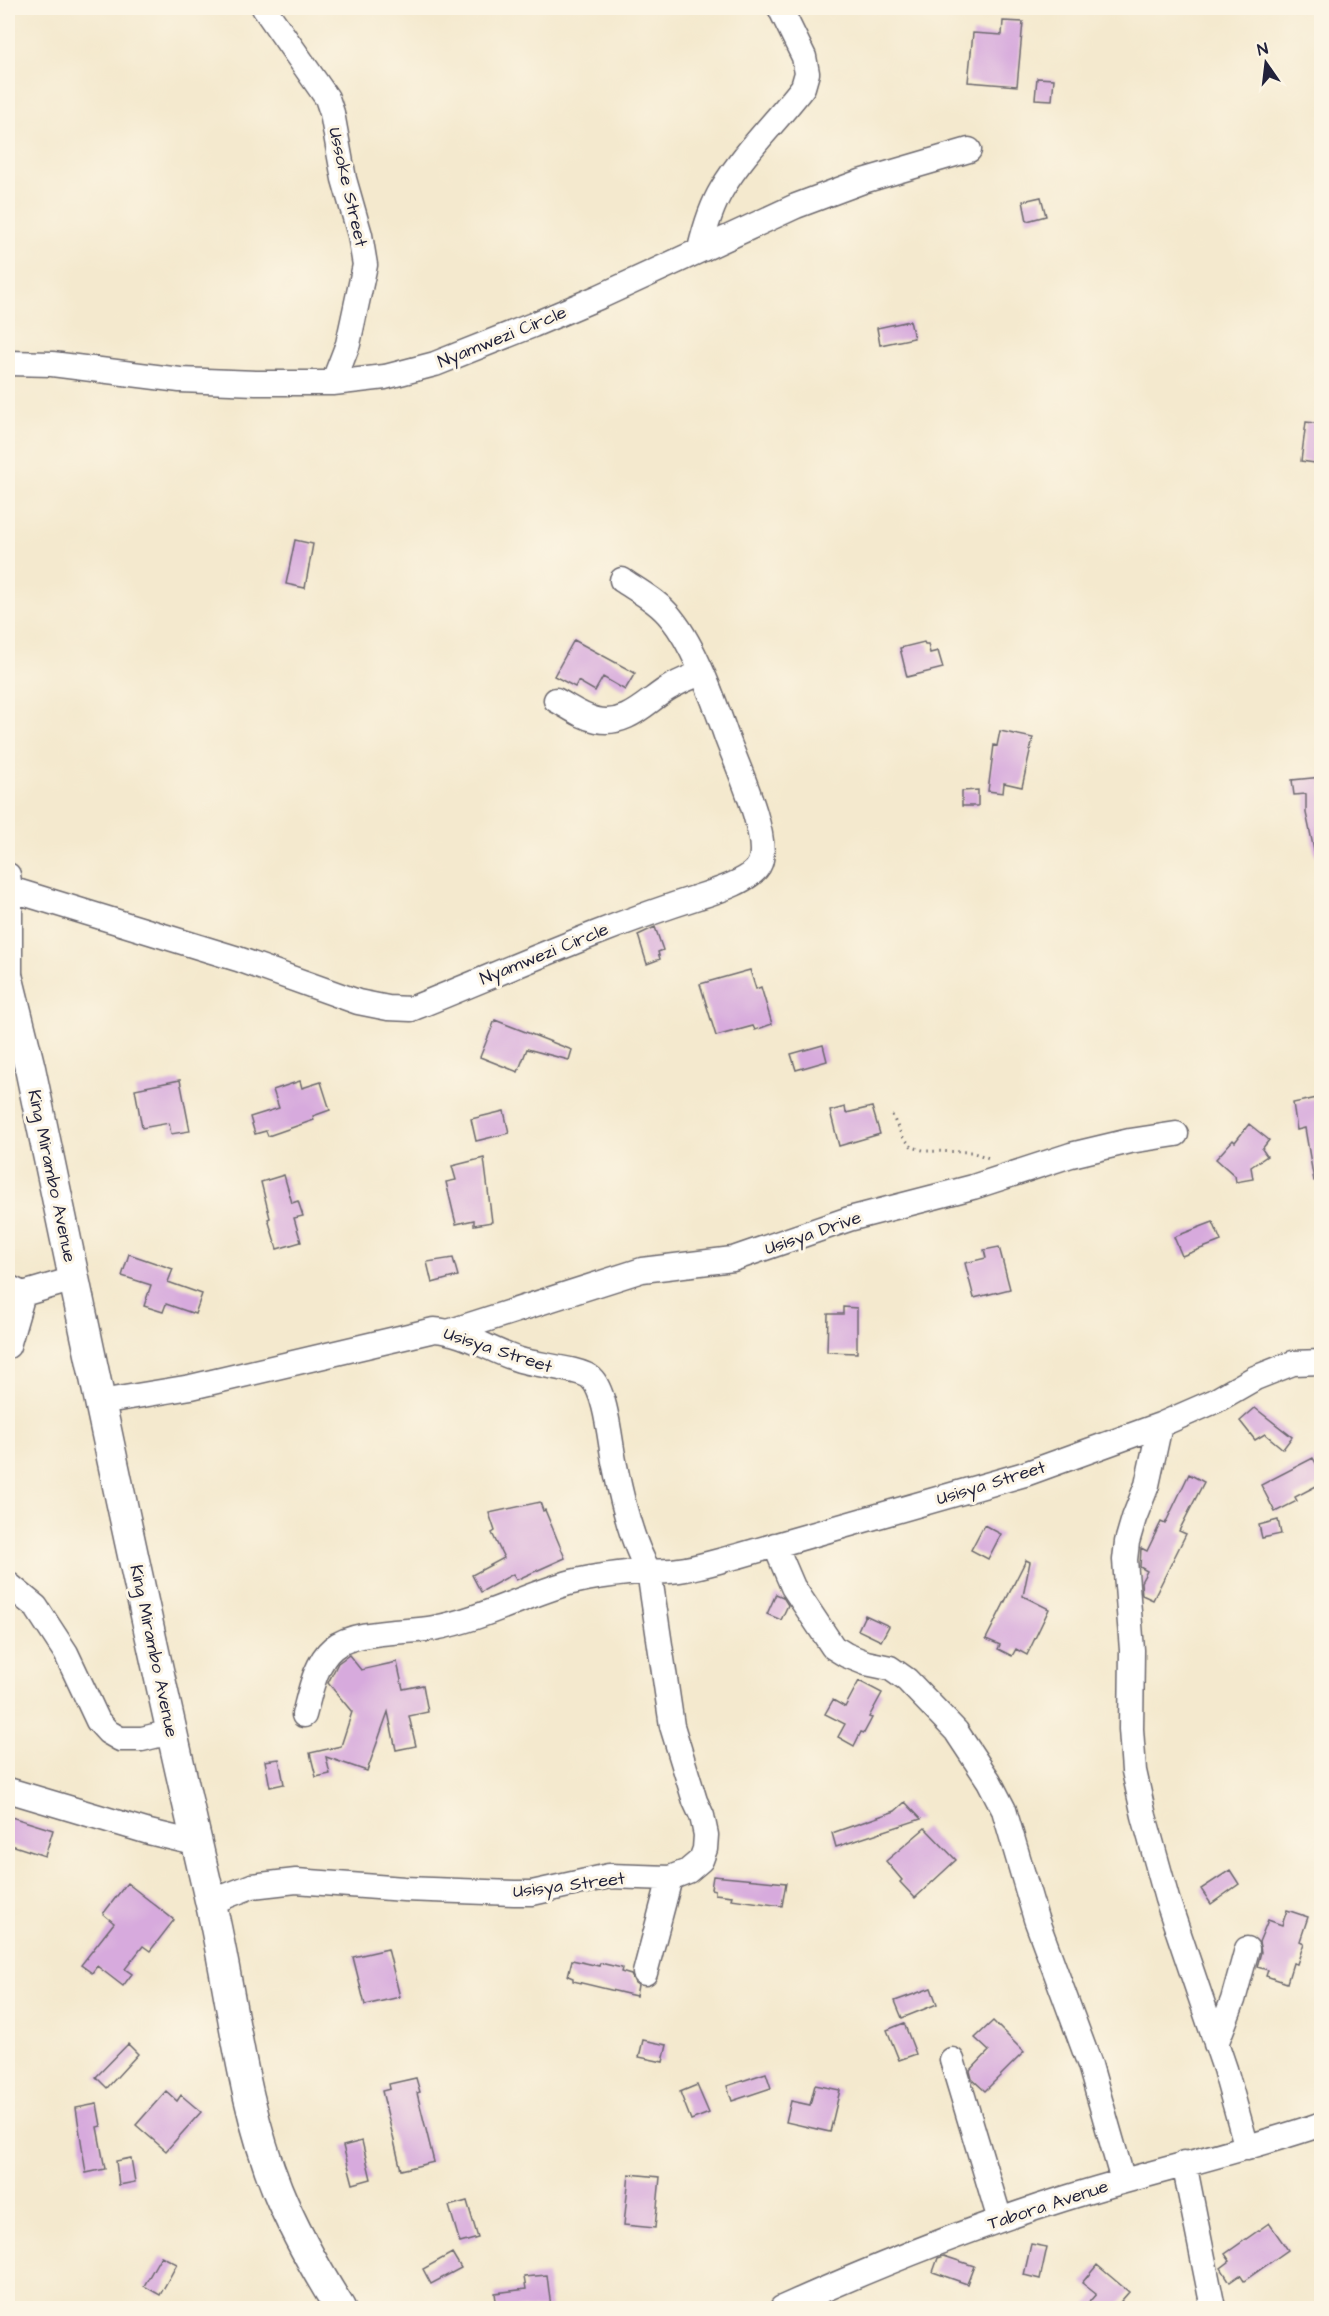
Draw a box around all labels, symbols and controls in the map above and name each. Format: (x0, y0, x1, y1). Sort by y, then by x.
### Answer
north arrow (1236, 33, 1296, 93)
text: N (1255, 38, 1270, 61)
street label: Ussoke Street (322, 125, 374, 250)
street label: Nyamwezi Circle (434, 300, 571, 375)
street label: Nyamwezi Circle (476, 917, 613, 992)
street label: King Mirambo Avenue (21, 1087, 83, 1265)
street label: Usisya Drive (761, 1205, 865, 1262)
street label: Usisya Street (440, 1321, 556, 1380)
street label: Usisya Street (933, 1454, 1050, 1512)
street label: King Mirambo Avenue (123, 1562, 185, 1740)
street label: Usisya Street (512, 1866, 627, 1905)
street label: Tabora Avenue (985, 2174, 1112, 2236)

